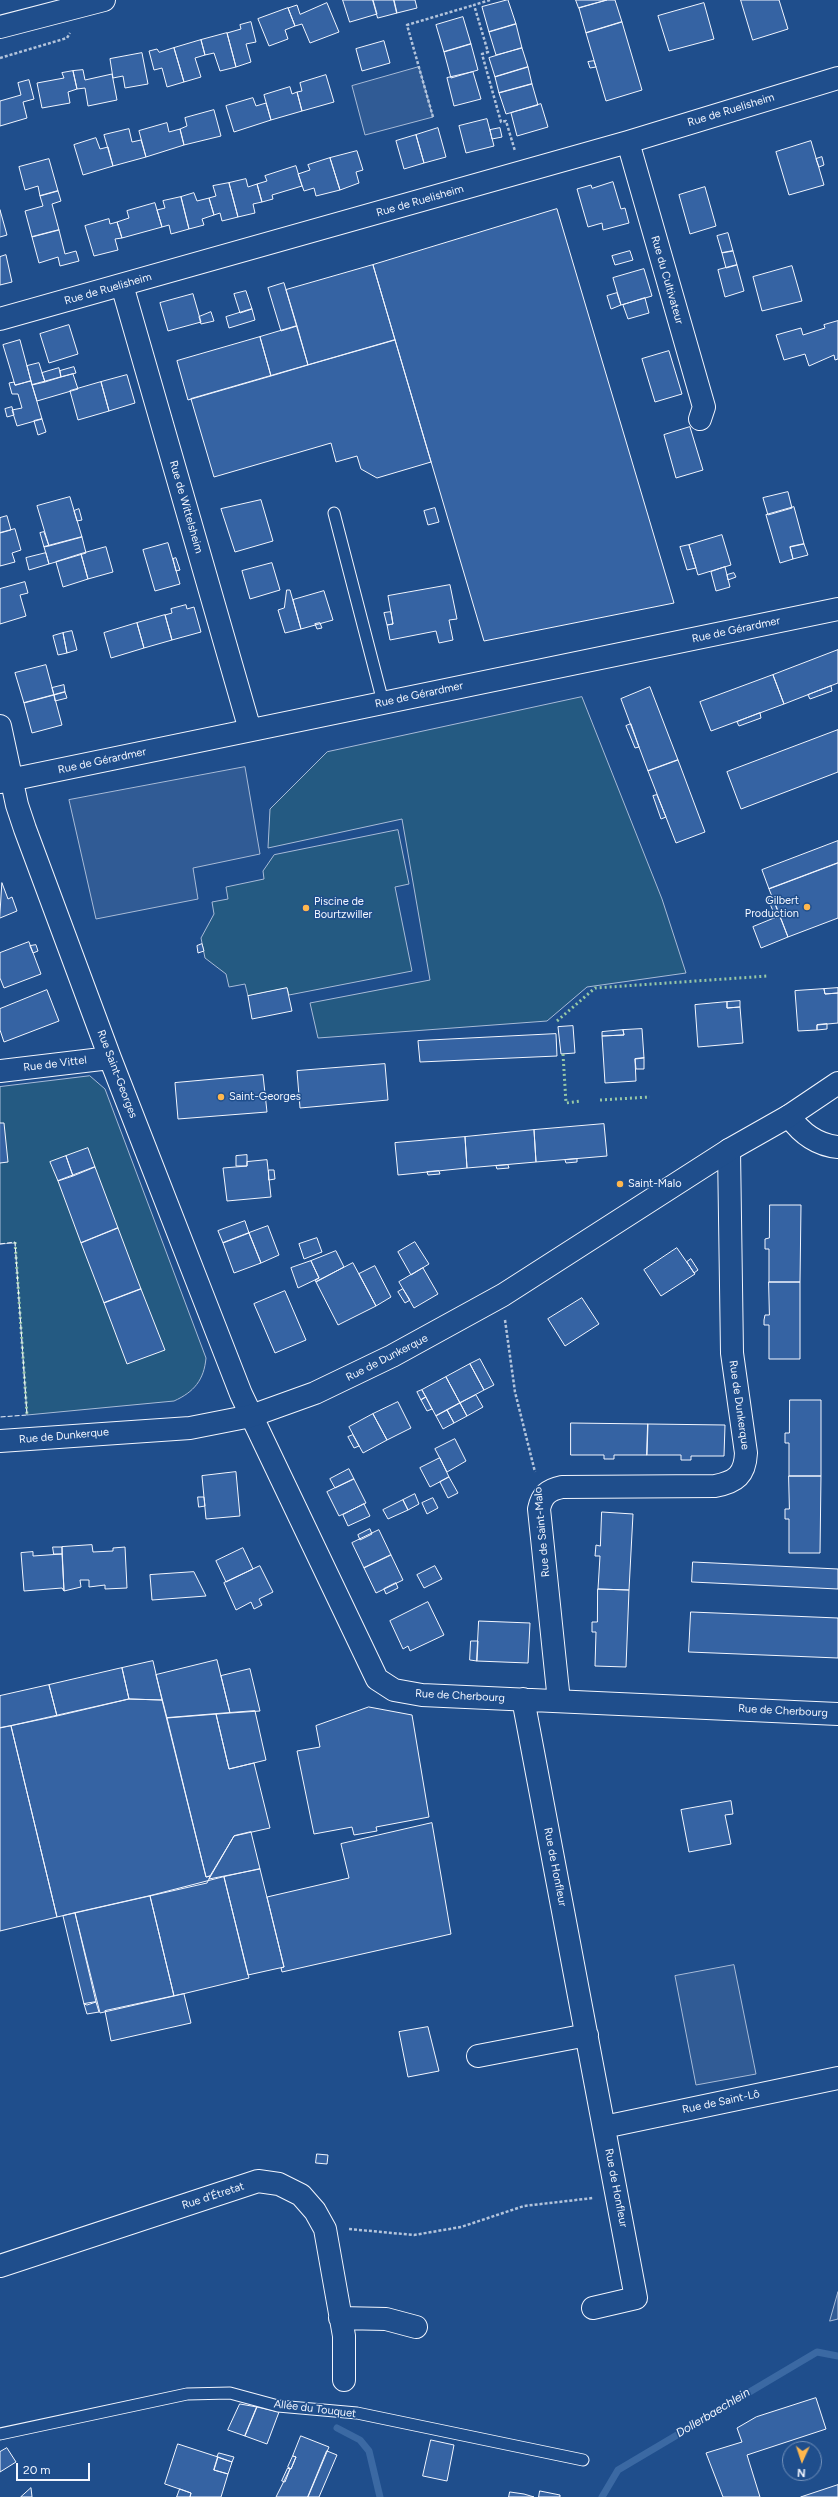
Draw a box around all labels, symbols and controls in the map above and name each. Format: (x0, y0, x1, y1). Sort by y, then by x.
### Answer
street label: Rue de Ruelisheim (686, 91, 776, 129)
street label: Rue de Ruelisheim (375, 182, 465, 220)
street label: Rue du Cultivateur (648, 234, 686, 326)
street label: Rue de Ruelisheim (63, 270, 153, 308)
street label: Rue de Wittelsheim (166, 459, 206, 555)
street label: Rue de Gérardmer (691, 614, 781, 646)
street label: Rue de Gérardmer (374, 679, 464, 711)
street label: Rue de Gérardmer (57, 745, 147, 777)
place label: Gilbert Production (745, 894, 799, 920)
place label: Piscine de Bourtzwiller (314, 895, 372, 921)
marker: Gilbert Production (802, 902, 812, 912)
marker: Piscine de Bourtzwiller (301, 903, 311, 913)
street label: Rue Saint-Georges (94, 1028, 140, 1120)
street label: Rue de Vittel (23, 1054, 87, 1074)
place label: Saint-Georges (229, 1090, 301, 1104)
marker: Saint-Georges (216, 1092, 226, 1102)
place label: Saint-Malo (628, 1177, 682, 1191)
marker: Saint-Malo (615, 1179, 625, 1189)
street label: Rue de Dunkerque (344, 1332, 430, 1384)
street label: Rue de Dunkerque (726, 1359, 752, 1451)
street label: Rue de Dunkerque (18, 1425, 110, 1447)
street label: Rue de Saint-Malo (531, 1486, 553, 1578)
street label: Rue de Cherbourg (415, 1687, 505, 1705)
street label: Rue de Cherbourg (738, 1702, 828, 1720)
street label: Rue de Honfleur (541, 1826, 569, 1908)
street label: Rue de Saint-Lô (681, 2087, 761, 2117)
street label: Rue de Honfleur (602, 2147, 630, 2229)
street label: Rue d'Étretat (180, 2180, 246, 2212)
water label: Dollerbaechlein (673, 2385, 753, 2441)
street label: Allée du Touquet (273, 2397, 357, 2421)
north arrow (782, 2441, 822, 2481)
scale bar (18, 2455, 92, 2481)
text: 20 m (23, 2463, 51, 2477)
text: N (797, 2466, 806, 2479)

